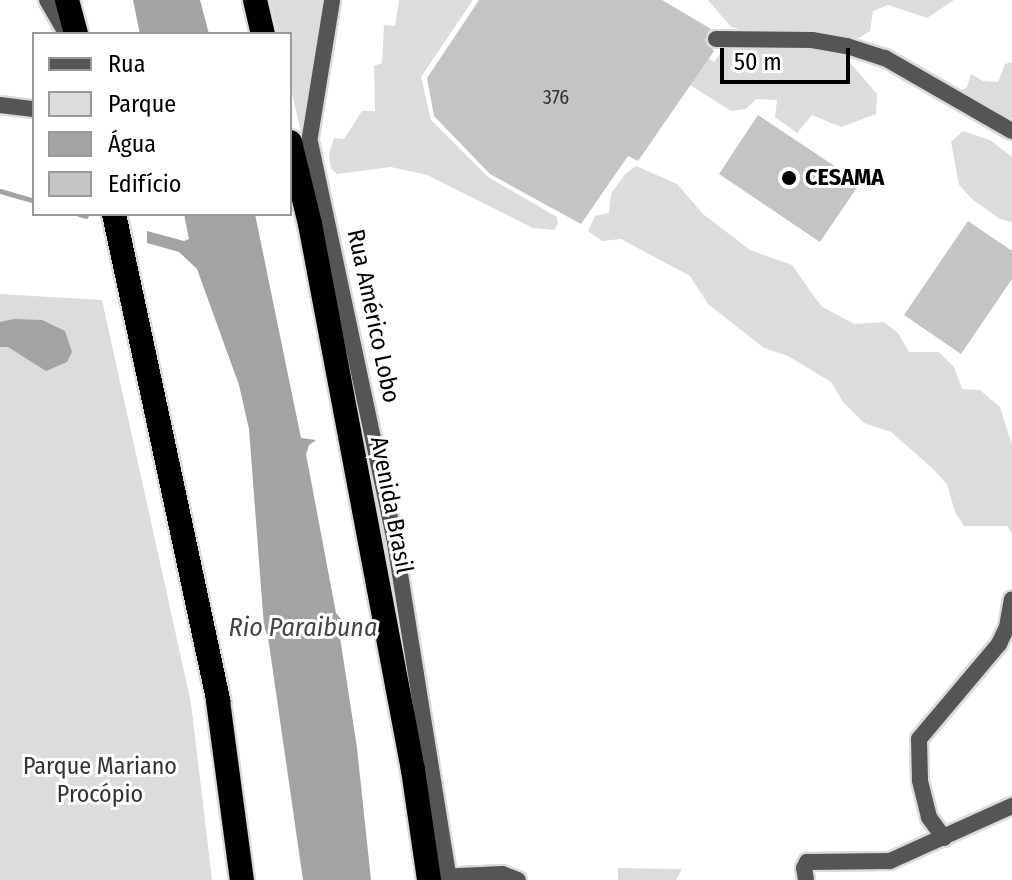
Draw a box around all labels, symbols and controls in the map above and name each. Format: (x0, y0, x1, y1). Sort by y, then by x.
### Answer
legend (32, 32, 292, 216)
scale bar (724, 32, 854, 82)
text: 50 m (734, 48, 782, 76)
text: Rua (108, 50, 145, 78)
house number: 376 (543, 85, 569, 109)
text: Parque (108, 90, 176, 118)
text: Água (108, 130, 156, 158)
place label: CESAMA (805, 164, 884, 192)
marker: CESAMA (780, 169, 798, 187)
text: Edifício (108, 170, 181, 198)
street label: Rua Américo Lobo (341, 227, 405, 405)
street label: Avenida Brasil (364, 434, 418, 576)
water label: Rio Paraibuna (229, 612, 377, 644)
park label: Parque Mariano Procópio (23, 753, 177, 809)

